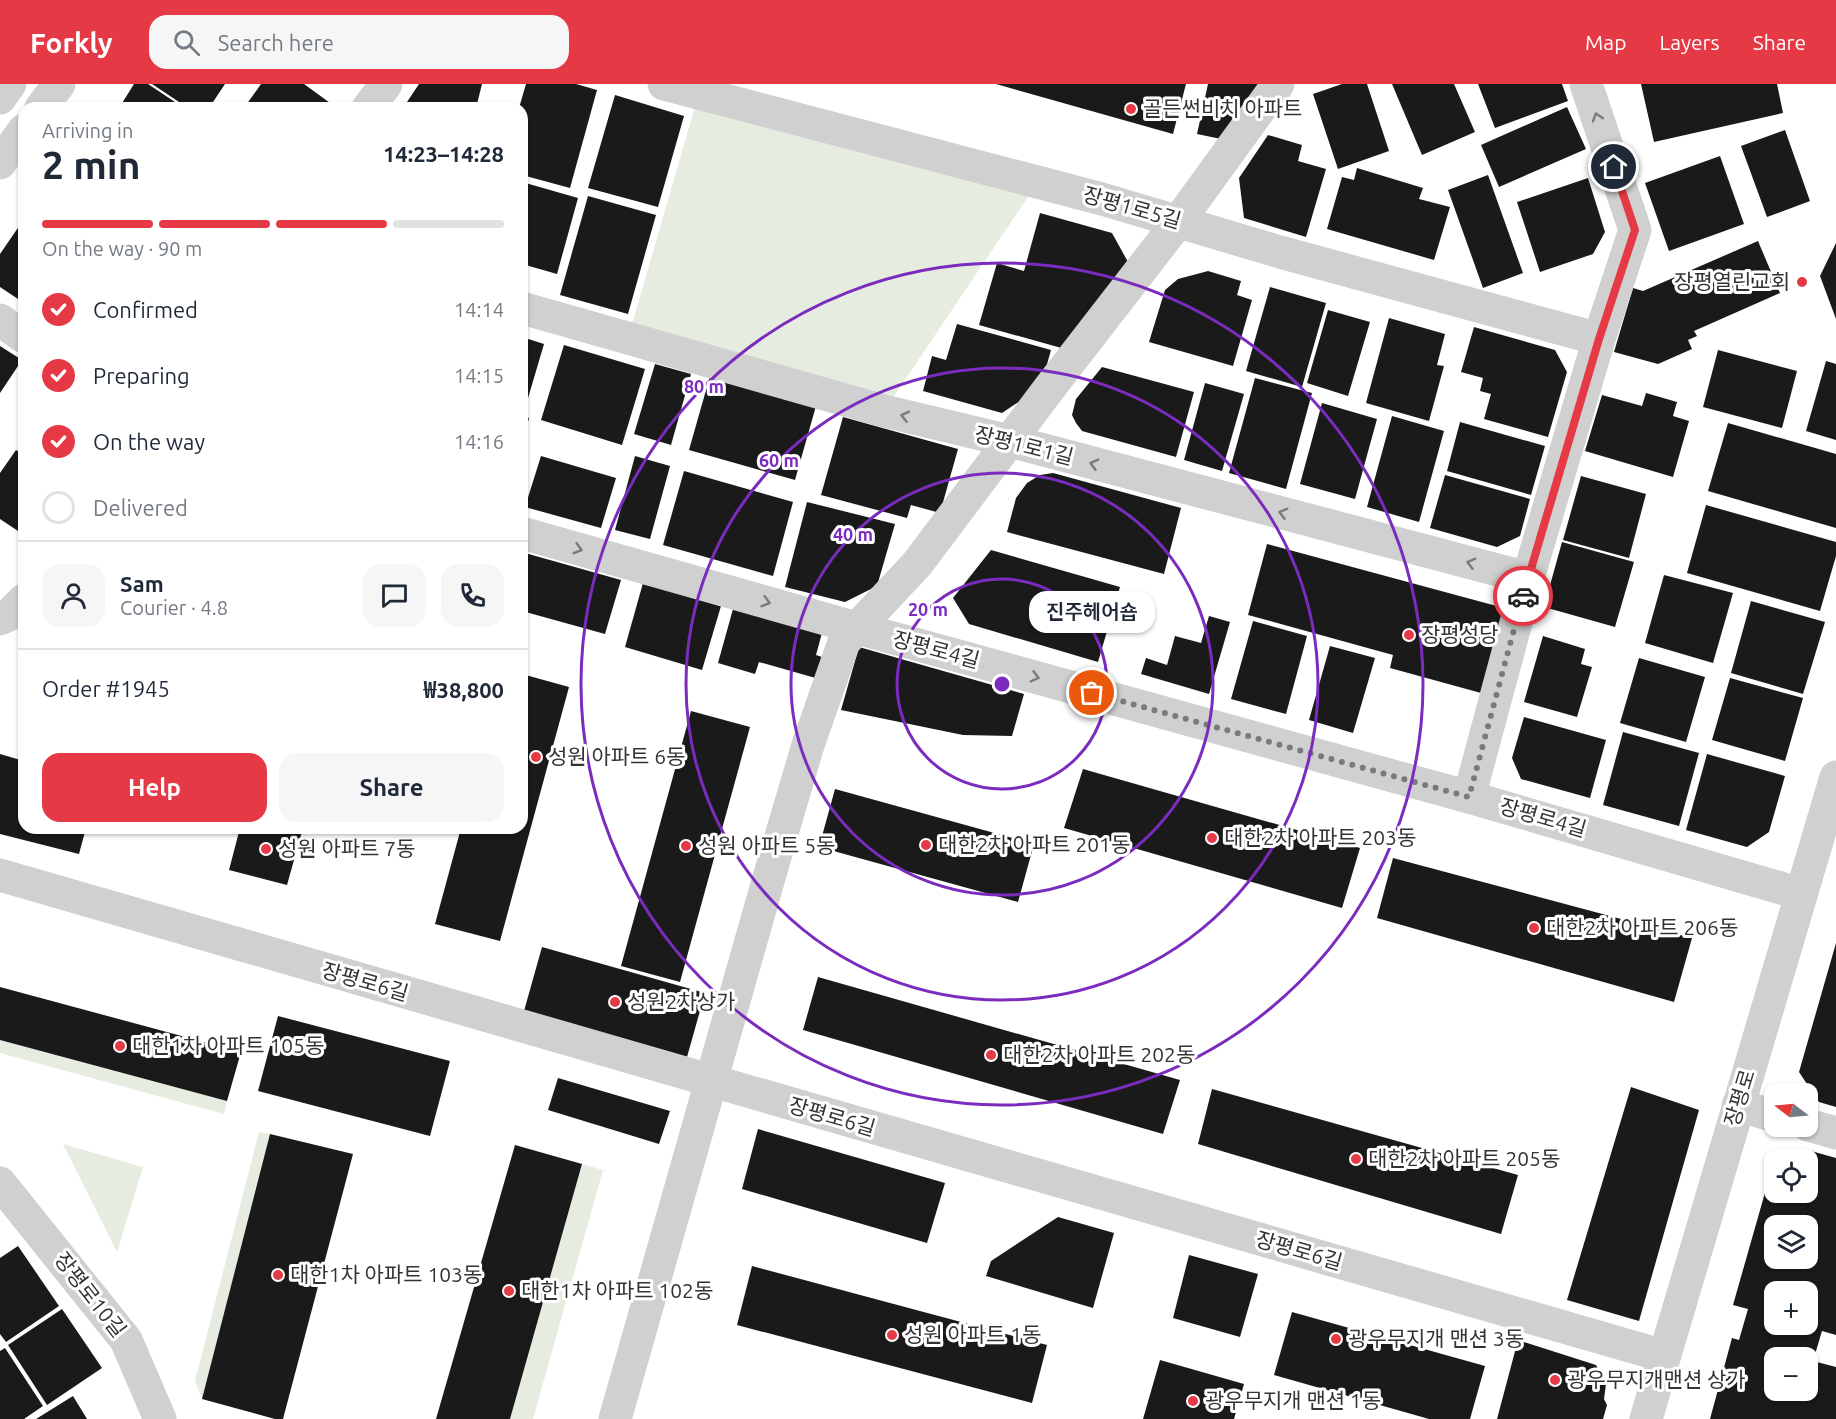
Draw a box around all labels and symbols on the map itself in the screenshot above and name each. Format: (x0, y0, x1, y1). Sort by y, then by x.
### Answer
place label: 골든썬비치 아파트 (1143, 96, 1302, 120)
marker: 골든썬비치 아파트 (1124, 102, 1138, 116)
one-way arrow (1592, 112, 1605, 123)
pin (1588, 141, 1639, 192)
street label: 장평1로5길 (1080, 182, 1184, 232)
place label: 장평열린교회 (1674, 269, 1790, 293)
marker: 장평열린교회 (1795, 275, 1809, 289)
text: 80 m (684, 376, 724, 396)
one-way arrow (900, 411, 910, 424)
street label: 장평1로1길 (972, 421, 1076, 469)
text: 60 m (759, 450, 799, 470)
one-way arrow (1089, 458, 1099, 471)
one-way arrow (1278, 508, 1288, 521)
text: 40 m (833, 524, 873, 544)
one-way arrow (572, 542, 583, 554)
one-way arrow (1466, 558, 1477, 570)
courier (1493, 566, 1553, 626)
callout: 진주헤어숍 (1029, 591, 1155, 633)
one-way arrow (760, 595, 771, 607)
text: 20 m (908, 599, 948, 619)
place label: 장평성당 (1421, 622, 1498, 646)
street label: 장평로4길 (890, 626, 982, 672)
marker: 장평성당 (1402, 628, 1416, 642)
pin (1066, 667, 1117, 718)
one-way arrow (1029, 670, 1040, 682)
centre of rings (992, 674, 1012, 694)
place label: 성원 아파트 6동 (548, 744, 685, 768)
marker: 성원 아파트 6동 (529, 750, 543, 764)
street label: 장평로4길 (1497, 793, 1589, 841)
place label: 대한2차 아파트 203동 (1224, 825, 1416, 849)
marker: 대한2차 아파트 203동 (1205, 831, 1219, 845)
place label: 대한2차 아파트 201동 (938, 832, 1130, 856)
place label: 성원 아파트 5동 (698, 833, 835, 857)
place label: 성원 아파트 7동 (278, 836, 415, 860)
marker: 대한2차 아파트 201동 (919, 838, 933, 852)
marker: 성원 아파트 5동 (679, 839, 693, 853)
marker: 성원 아파트 7동 (259, 842, 273, 856)
place label: 대한2차 아파트 206동 (1546, 915, 1738, 939)
marker: 대한2차 아파트 206동 (1527, 921, 1541, 935)
street label: 장평로6길 (319, 957, 411, 1005)
place label: 성원2차상가 (627, 989, 735, 1013)
marker: 성원2차상가 (608, 995, 622, 1009)
place label: 대한1차 아파트 105동 (132, 1033, 324, 1057)
marker: 대한1차 아파트 105동 (113, 1039, 127, 1053)
place label: 대한2차 아파트 202동 (1003, 1042, 1195, 1066)
marker: 대한2차 아파트 202동 (984, 1048, 998, 1062)
street label: 장평로 (1719, 1066, 1759, 1129)
north arrow (1764, 1083, 1818, 1137)
street label: 장평로6길 (786, 1092, 878, 1140)
place label: 대한2차 아파트 205동 (1368, 1146, 1560, 1170)
marker: 대한2차 아파트 205동 (1349, 1152, 1363, 1166)
street label: 장평로6길 (1253, 1226, 1345, 1274)
street label: 장평로10길 (50, 1247, 131, 1342)
place label: 대한1차 아파트 103동 (290, 1262, 482, 1286)
marker: 대한1차 아파트 103동 (271, 1268, 285, 1282)
place label: 대한1차 아파트 102동 (521, 1278, 713, 1302)
marker: 대한1차 아파트 102동 (502, 1284, 516, 1298)
place label: 성원 아파트 1동 (904, 1322, 1041, 1346)
place label: 광우무지개 맨션 3동 (1348, 1326, 1524, 1350)
marker: 성원 아파트 1동 (885, 1328, 899, 1342)
marker: 광우무지개 맨션 3동 (1329, 1332, 1343, 1346)
place label: 광우무지개맨션 상가 (1567, 1367, 1746, 1391)
marker: 광우무지개맨션 상가 (1548, 1373, 1562, 1387)
place label: 광우무지개 맨션 1동 (1205, 1388, 1381, 1412)
marker: 광우무지개 맨션 1동 (1186, 1394, 1200, 1408)

